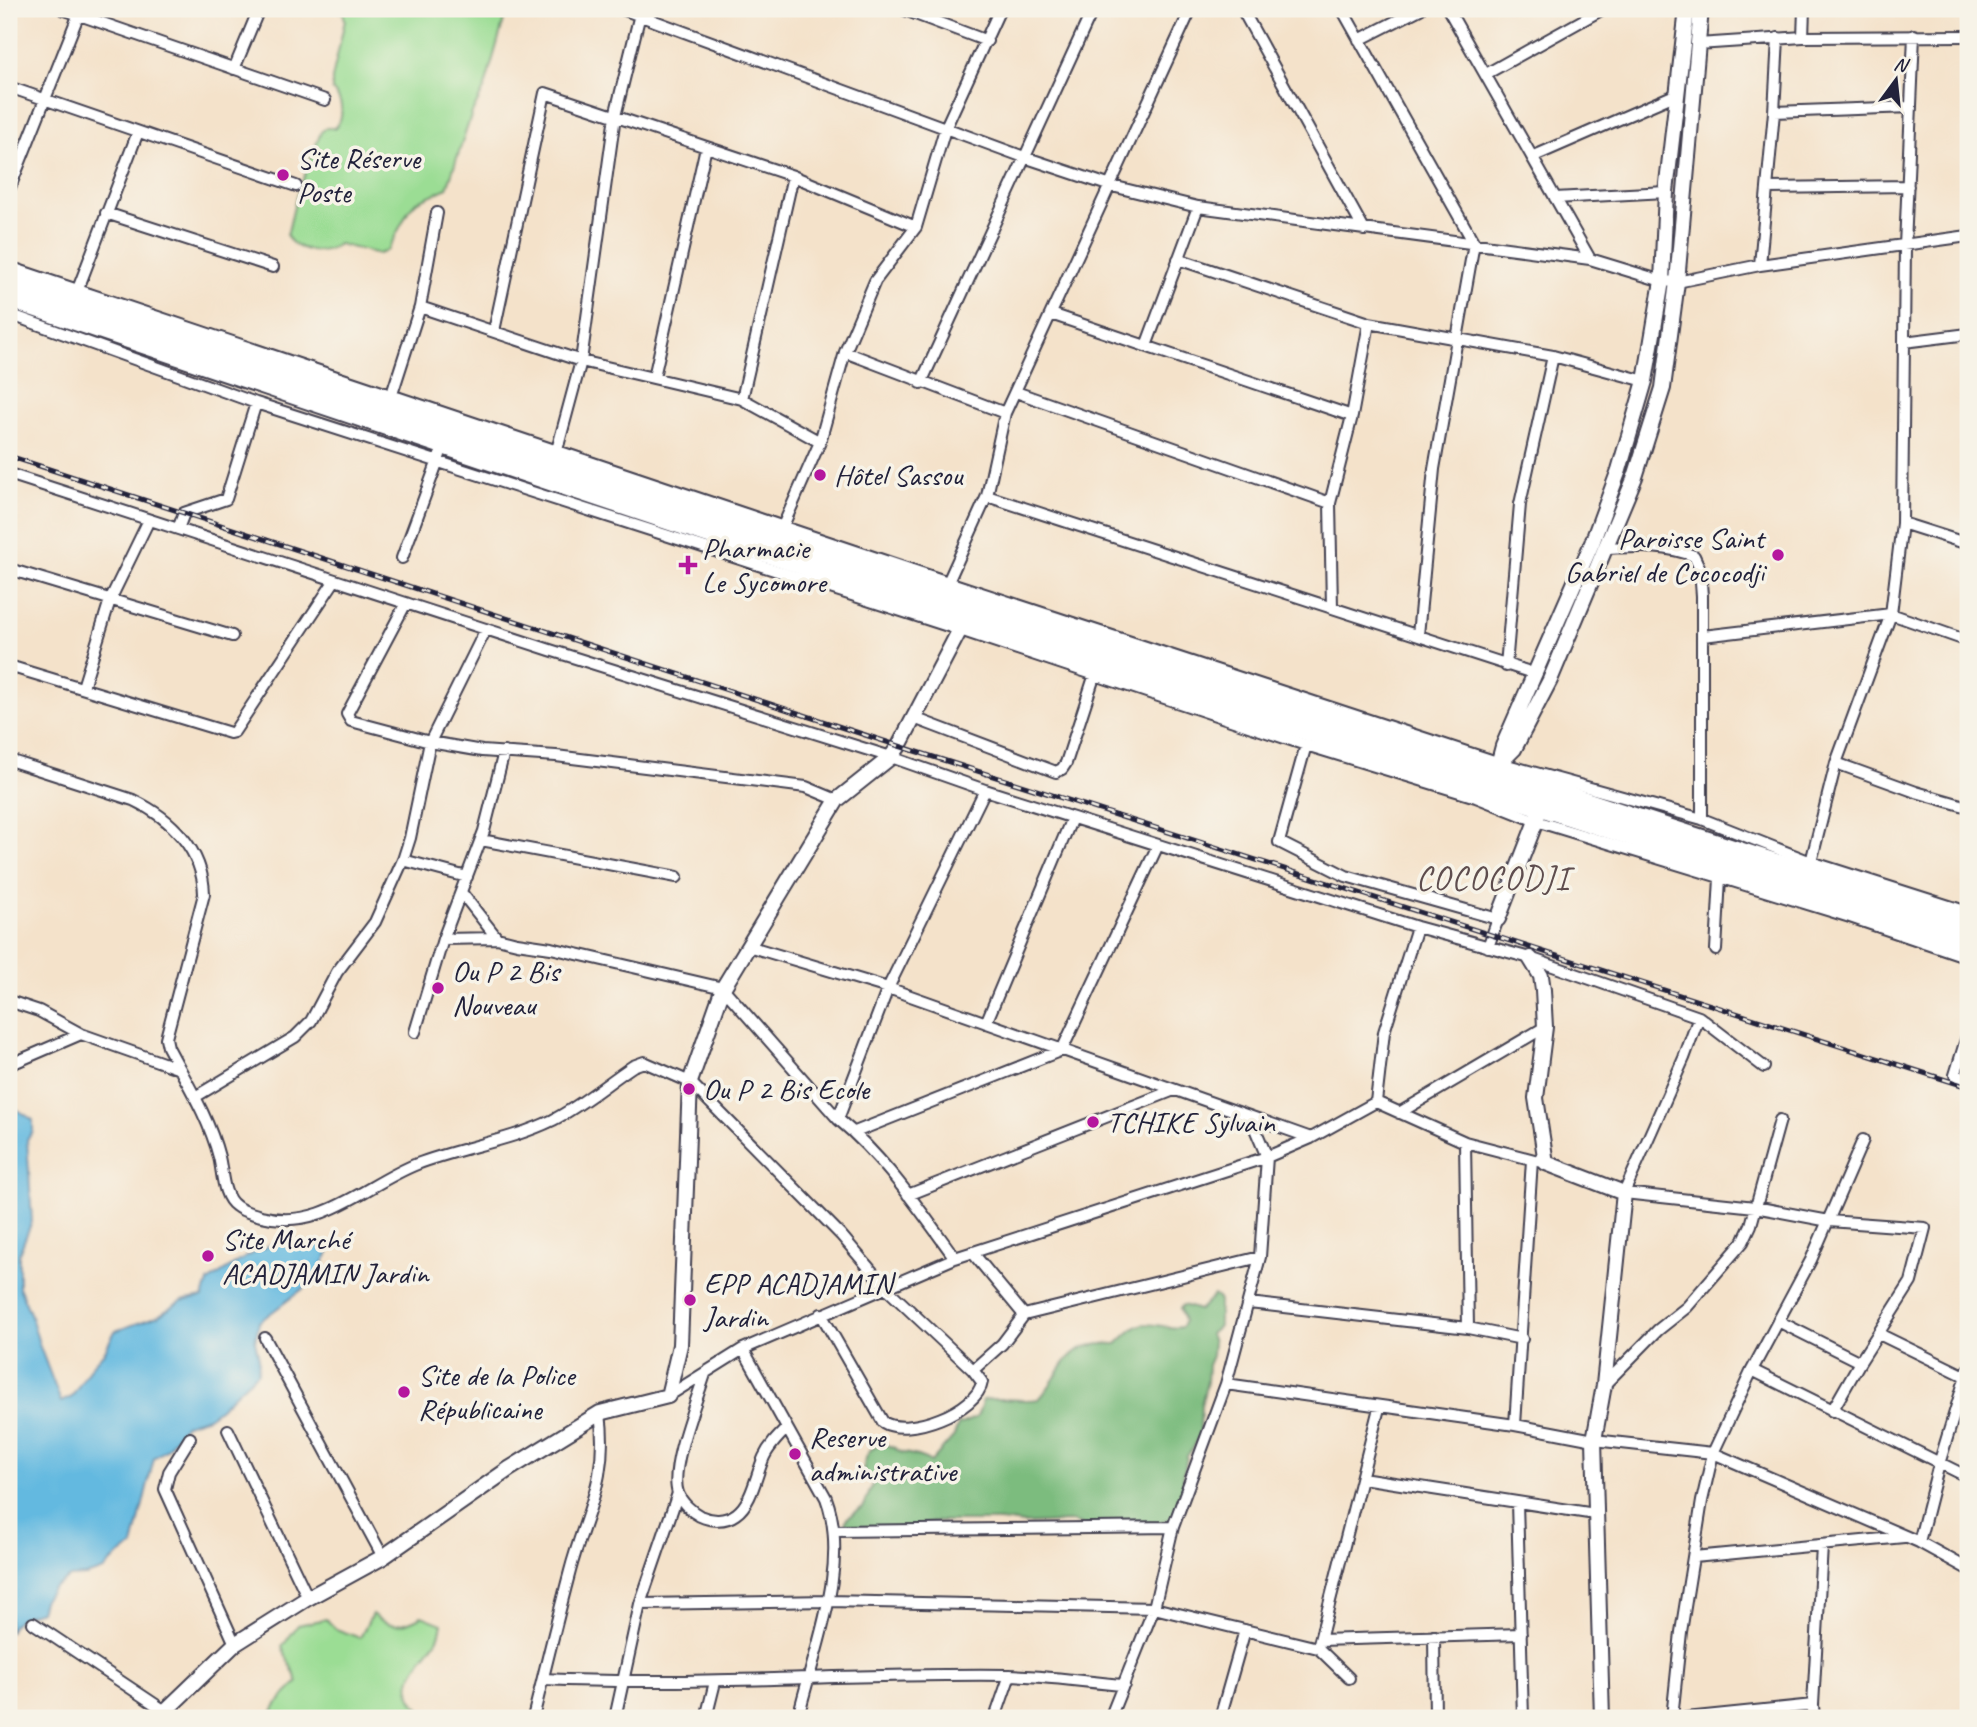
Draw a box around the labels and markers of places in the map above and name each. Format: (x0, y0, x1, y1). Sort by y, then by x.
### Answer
place label: Site Réserve Poste (297, 139, 422, 211)
marker: Site Réserve Poste (275, 167, 291, 183)
place label: Hôtel Sassou (834, 456, 964, 494)
marker: Hôtel Sassou (812, 467, 828, 483)
place label: Paroisse Saint Gabriel de Cococodji (1565, 519, 1767, 591)
place label: Pharmacie Le Sycomore (702, 529, 828, 601)
marker: Paroisse Saint Gabriel de Cococodji (1770, 547, 1786, 563)
marker: Pharmacie Le Sycomore (680, 557, 696, 573)
place label: Ou P 2 Bis Nouveau (452, 952, 562, 1024)
marker: Ou P 2 Bis Nouveau (430, 980, 446, 996)
place label: Ou P 2 Bis Ecole (703, 1070, 871, 1108)
marker: Ou P 2 Bis Ecole (681, 1081, 697, 1097)
place label: TCHIKE Sylvain (1107, 1103, 1276, 1141)
marker: TCHIKE Sylvain (1085, 1114, 1101, 1130)
place label: Site Marché ACADJAMIN Jardin (222, 1220, 430, 1292)
marker: Site Marché ACADJAMIN Jardin (200, 1248, 216, 1264)
place label: EPP ACADJAMIN Jardin (702, 1264, 897, 1336)
marker: EPP ACADJAMIN Jardin (682, 1292, 698, 1308)
place label: Site de la Police Républicaine (418, 1356, 577, 1428)
marker: Site de la Police Républicaine (396, 1384, 412, 1400)
place label: Reserve administrative (809, 1418, 959, 1490)
marker: Reserve administrative (787, 1446, 803, 1462)

